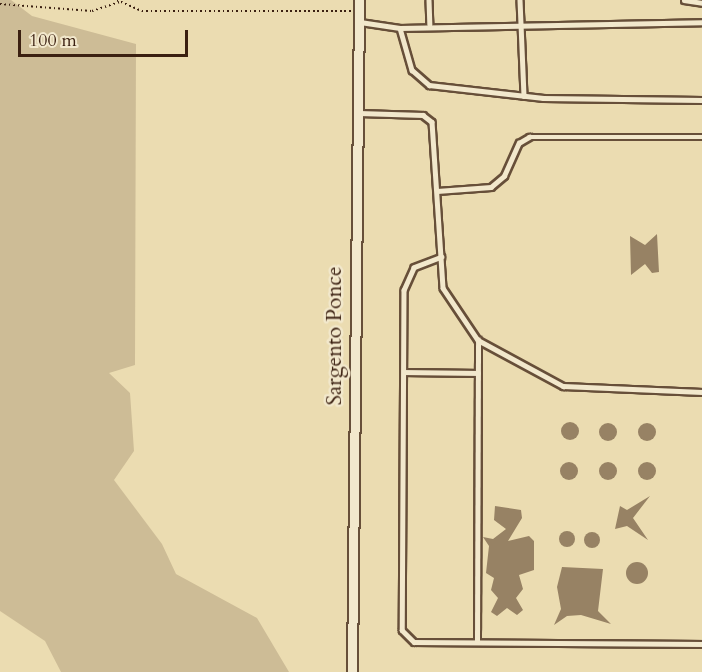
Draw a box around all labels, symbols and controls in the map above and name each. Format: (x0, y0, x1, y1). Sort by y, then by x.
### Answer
scale bar (21, 18, 190, 56)
text: 100 m (29, 28, 77, 53)
street label: Sargento Ponce (322, 267, 348, 405)

